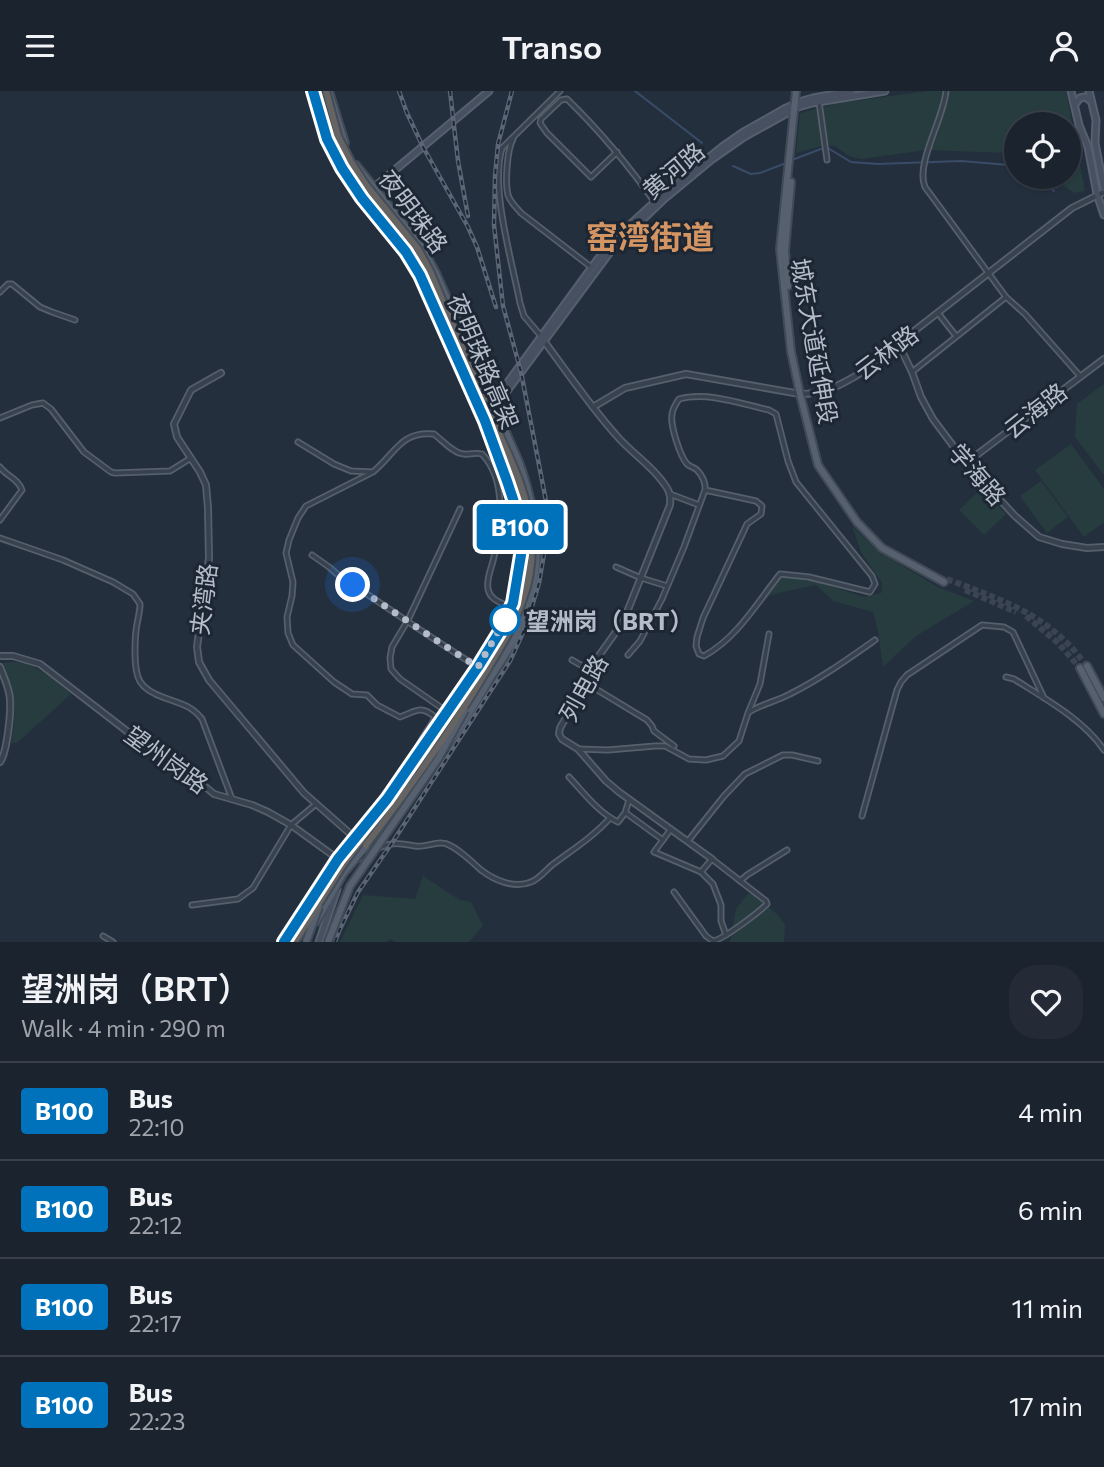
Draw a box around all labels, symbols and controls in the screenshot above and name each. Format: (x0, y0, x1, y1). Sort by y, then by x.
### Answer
text: Transo (502, 26, 602, 66)
icon: menu (21, 27, 59, 65)
icon: person (1045, 27, 1083, 65)
map controls (1004, 112, 1081, 189)
button: locate (1004, 112, 1081, 189)
street label: 黄河路 (636, 136, 710, 204)
street label: 夜明珠路 (374, 164, 454, 258)
district label: 窑湾街道 (586, 216, 714, 256)
street label: 城东大道延伸段 (786, 256, 844, 426)
street label: 夜明珠路高架 (443, 289, 525, 433)
street label: 云林路 (849, 319, 923, 385)
street label: 云海路 (998, 376, 1072, 444)
street label: 学海路 (943, 437, 1013, 511)
line badge: B100 (471, 504, 569, 550)
text: B100 (491, 512, 549, 541)
street label: 夹湾路 (184, 562, 222, 636)
your location (335, 567, 370, 602)
marker: 望洲岗（BRT） (490, 605, 520, 635)
place label: 望洲岗（BRT） (526, 606, 694, 635)
street label: 列电路 (553, 649, 613, 727)
street label: 望州岗路 (120, 719, 214, 799)
button: heart (1009, 965, 1083, 1039)
text: 望洲岗（BRT） (21, 967, 251, 1008)
text: Walk · 4 min · 290 m (21, 1014, 226, 1042)
text: Bus (129, 1082, 173, 1113)
text: B100 (35, 1096, 94, 1125)
text: 4 min (1018, 1096, 1083, 1127)
text: 22:10 (129, 1113, 184, 1141)
text: Bus (129, 1180, 173, 1211)
text: B100 (35, 1194, 94, 1223)
text: 6 min (1018, 1194, 1083, 1225)
text: 22:12 (129, 1211, 182, 1239)
text: Bus (129, 1278, 173, 1309)
text: B100 (35, 1292, 94, 1321)
text: 11 min (1012, 1292, 1083, 1323)
text: 22:17 (129, 1309, 182, 1337)
text: Bus (129, 1376, 173, 1407)
text: B100 (35, 1390, 94, 1419)
text: 17 min (1009, 1390, 1083, 1421)
text: 22:23 (129, 1407, 185, 1435)

